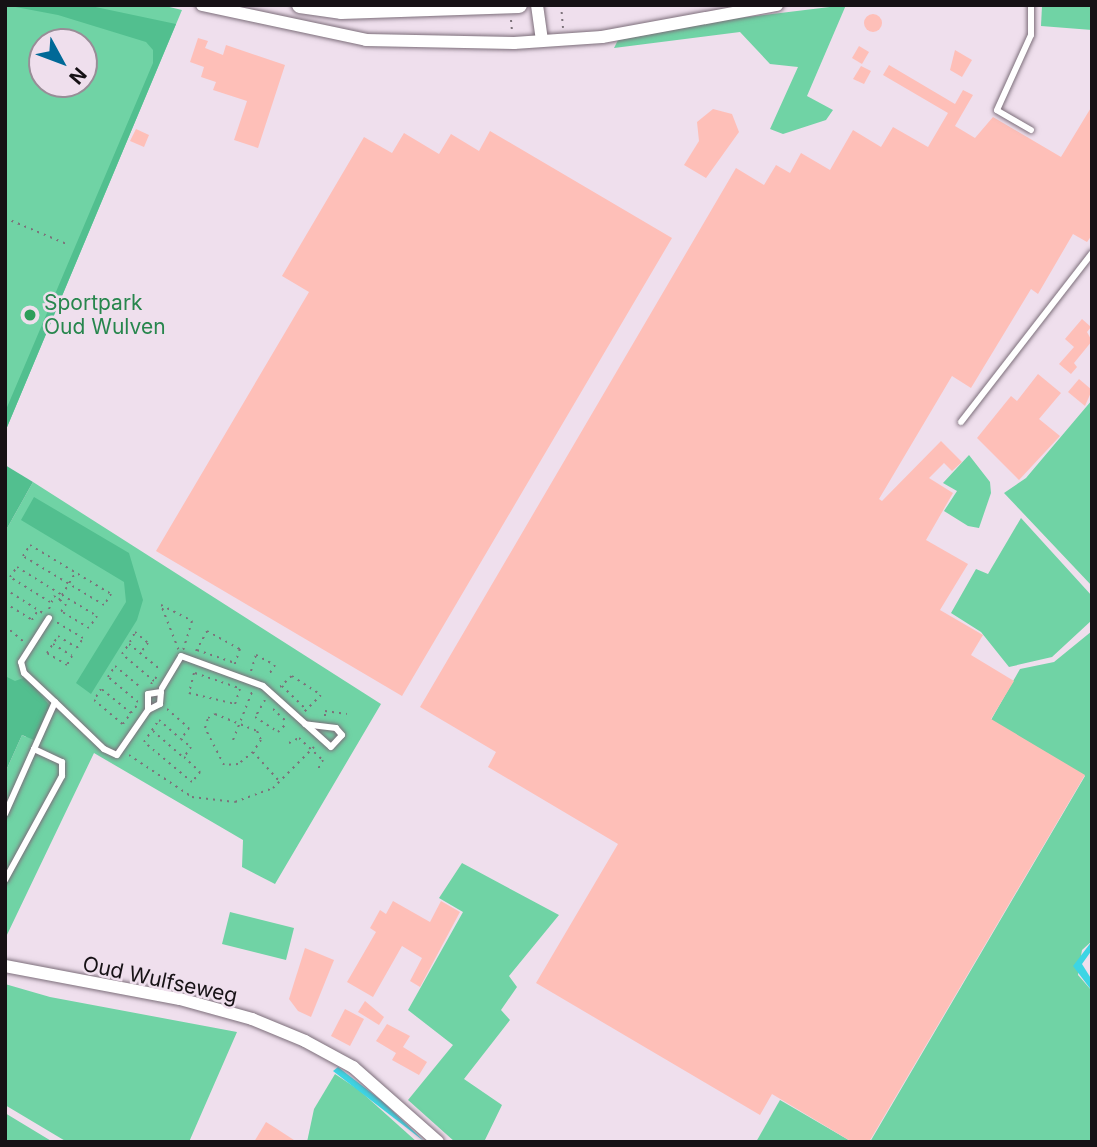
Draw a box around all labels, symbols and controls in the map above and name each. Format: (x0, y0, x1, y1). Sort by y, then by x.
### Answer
north arrow (28, 28, 98, 98)
text: N (64, 63, 91, 89)
place label: Sportpark Oud Wulven (44, 290, 166, 340)
marker: Sportpark Oud Wulven (22, 307, 38, 323)
street label: Oud Wulfseweg (80, 951, 240, 1009)

